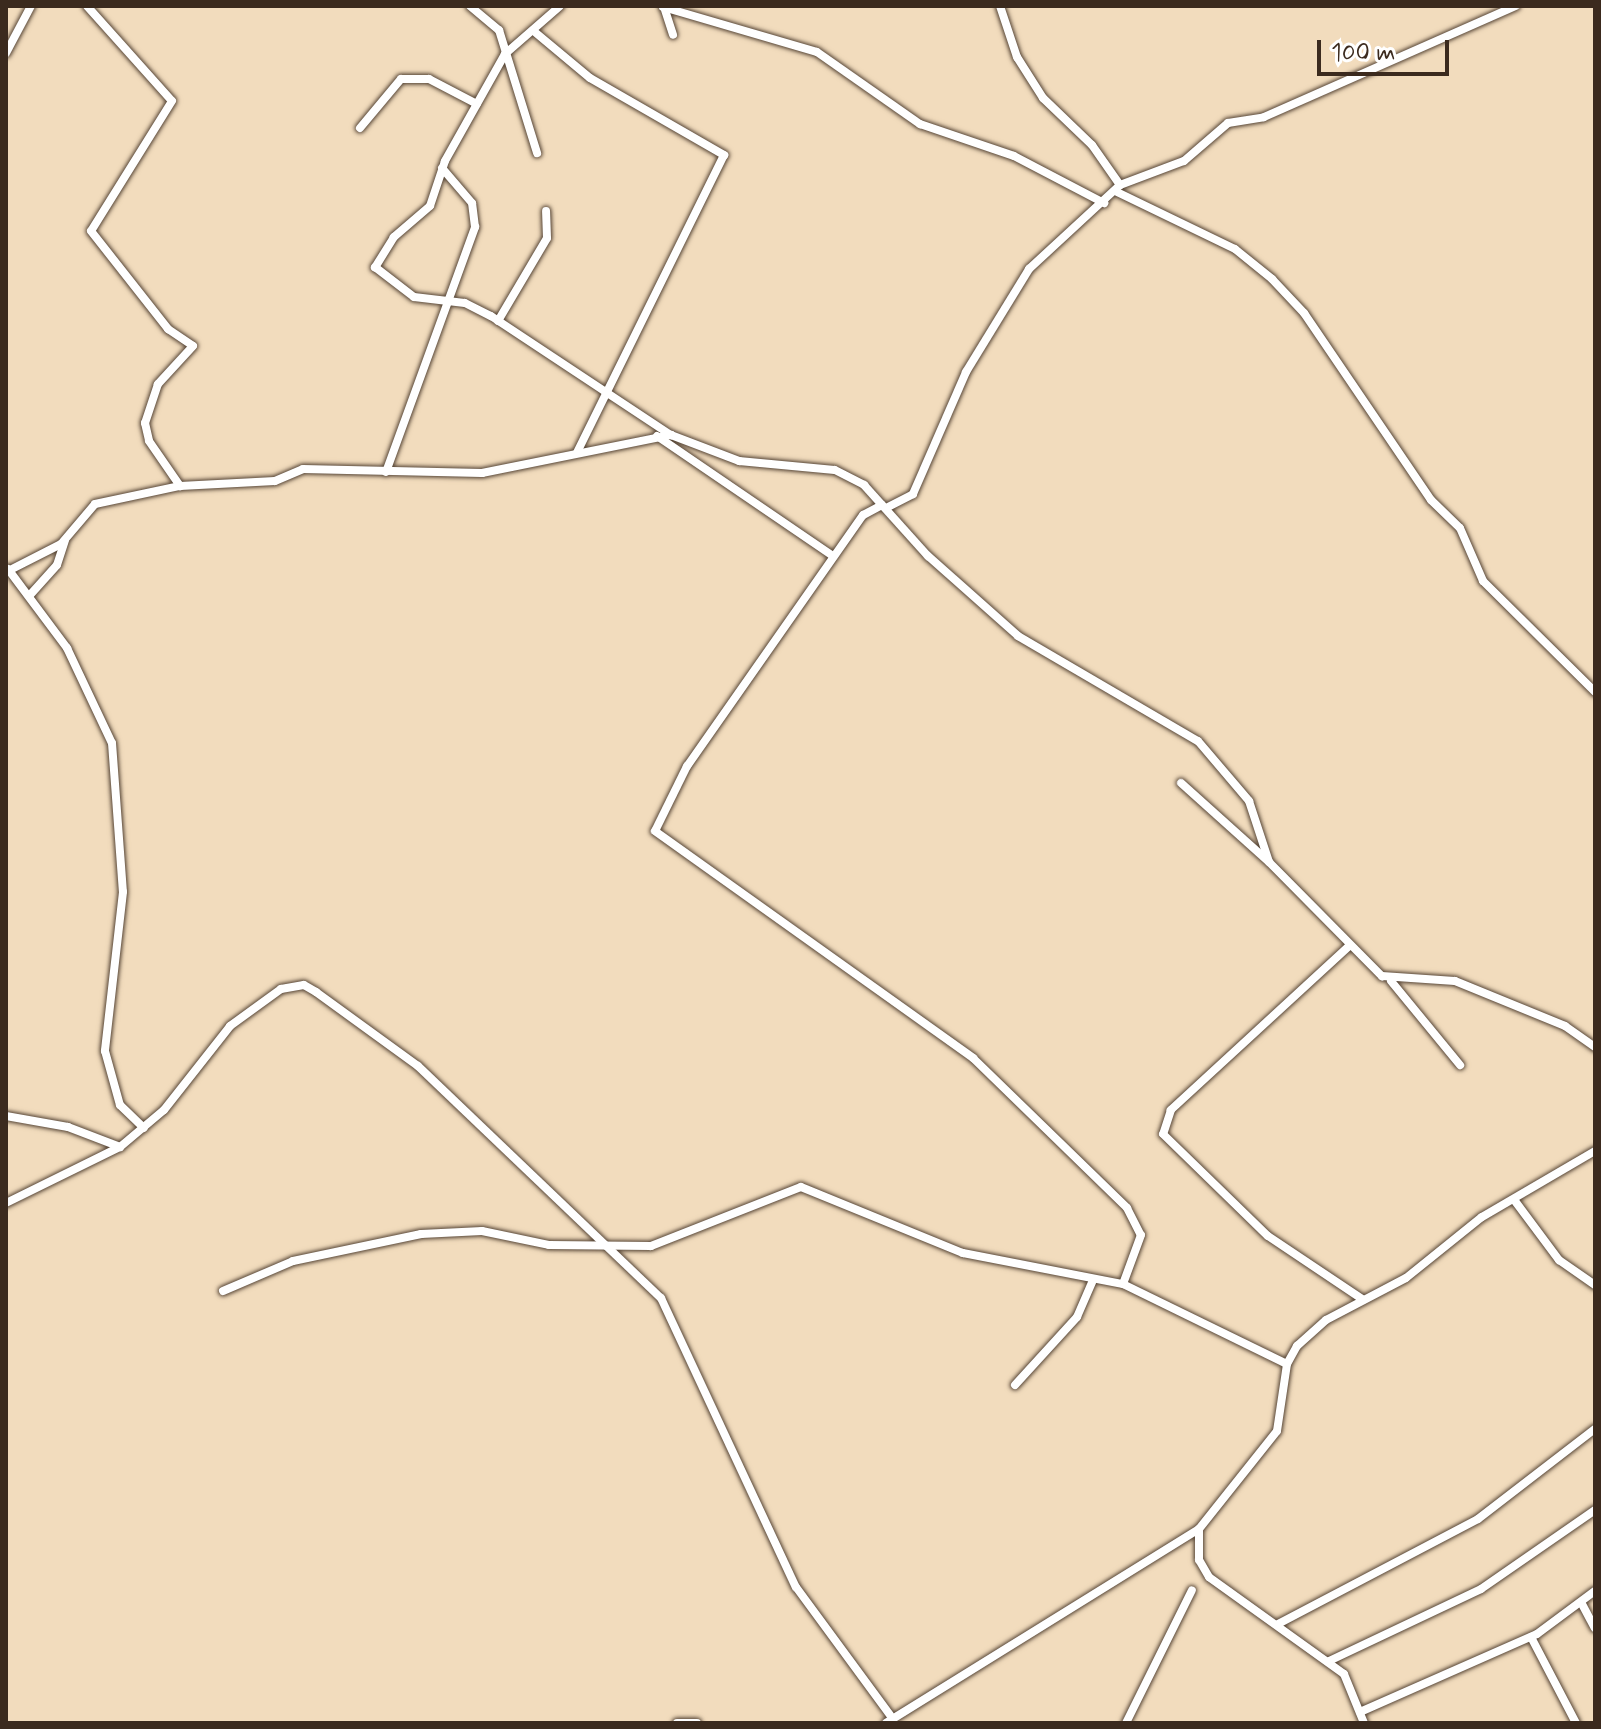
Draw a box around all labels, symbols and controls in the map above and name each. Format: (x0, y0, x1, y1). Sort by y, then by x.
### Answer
scale bar (1321, 24, 1453, 74)
text: 100 m (1331, 38, 1395, 69)

